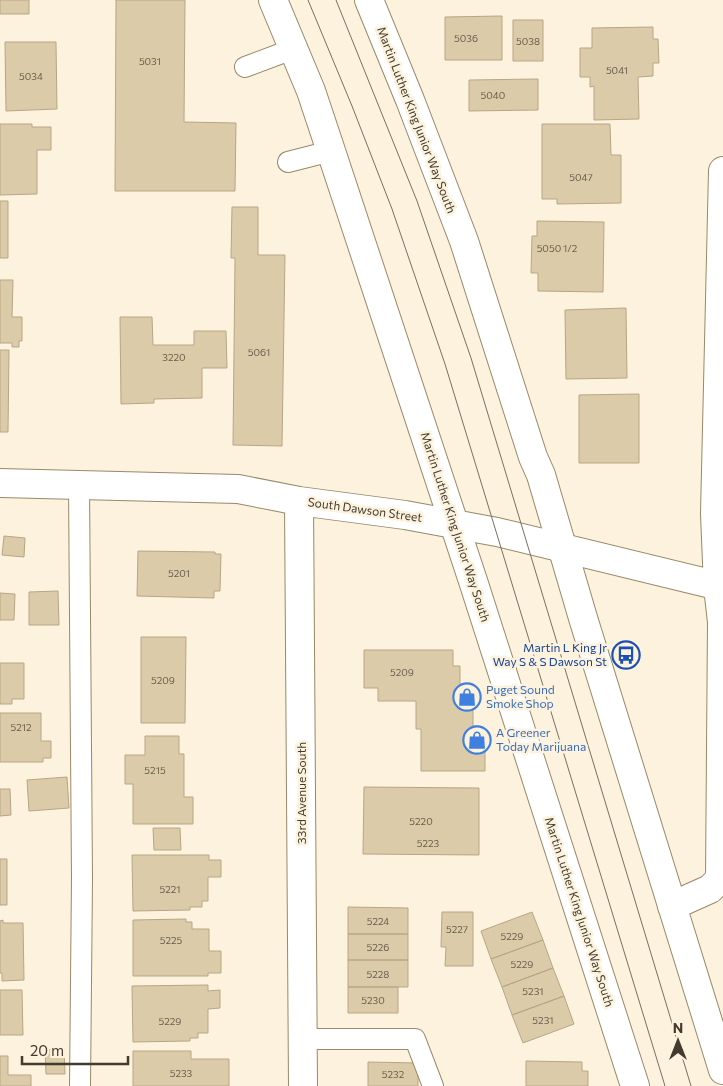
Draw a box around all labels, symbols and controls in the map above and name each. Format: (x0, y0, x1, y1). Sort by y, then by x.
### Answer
street label: Martin Luther King Junior Way South (374, 24, 459, 215)
house number: 5036 (454, 32, 478, 44)
house number: 5038 (516, 35, 540, 47)
house number: 5031 (139, 55, 161, 67)
house number: 5041 (606, 64, 628, 76)
house number: 5034 (19, 70, 43, 82)
house number: 5040 (481, 89, 505, 101)
house number: 5047 (569, 171, 593, 183)
house number: 5050 1/2 (537, 242, 578, 254)
house number: 5061 (248, 346, 270, 358)
house number: 3220 (162, 351, 186, 363)
street label: Martin Luther King Junior Way South (418, 430, 493, 624)
street label: South Dawson Street (307, 494, 423, 524)
house number: 5201 (168, 567, 190, 579)
place label: Martin L King Jr Way S & S Dawson St (493, 640, 607, 668)
bus stop icon: Martin L King Jr Way S & S Dawson St (611, 640, 641, 670)
house number: 5209 (390, 666, 414, 678)
house number: 5209 (151, 674, 175, 686)
shop icon: Puget Sound Smoke Shop (452, 682, 482, 712)
place label: Puget Sound Smoke Shop (486, 682, 555, 710)
house number: 5212 (10, 721, 32, 733)
shop icon: A Greener Today Marijuana (462, 725, 492, 755)
place label: A Greener Today Marijuana (496, 725, 586, 753)
street label: 33rd Avenue South (294, 742, 308, 844)
house number: 5215 (144, 764, 166, 776)
house number: 5220 (409, 815, 433, 827)
street label: Martin Luther King Junior Way South (542, 815, 617, 1009)
house number: 5223 (417, 837, 440, 849)
house number: 5221 (159, 883, 181, 895)
house number: 5224 (367, 915, 389, 927)
house number: 5227 (446, 923, 468, 935)
house number: 5229 (501, 930, 523, 942)
house number: 5225 (160, 934, 183, 946)
house number: 5226 (367, 941, 389, 953)
house number: 5229 (511, 958, 533, 970)
house number: 5228 (367, 968, 389, 980)
house number: 5231 (522, 985, 544, 997)
house number: 5230 (361, 994, 385, 1006)
house number: 5231 (532, 1014, 554, 1026)
house number: 5229 (159, 1015, 181, 1027)
north arrow (653, 1016, 703, 1066)
text: N (673, 1019, 683, 1036)
scale bar (22, 1034, 129, 1066)
text: 20 m (30, 1041, 64, 1059)
house number: 5233 (170, 1067, 193, 1079)
house number: 5232 (382, 1068, 405, 1080)

